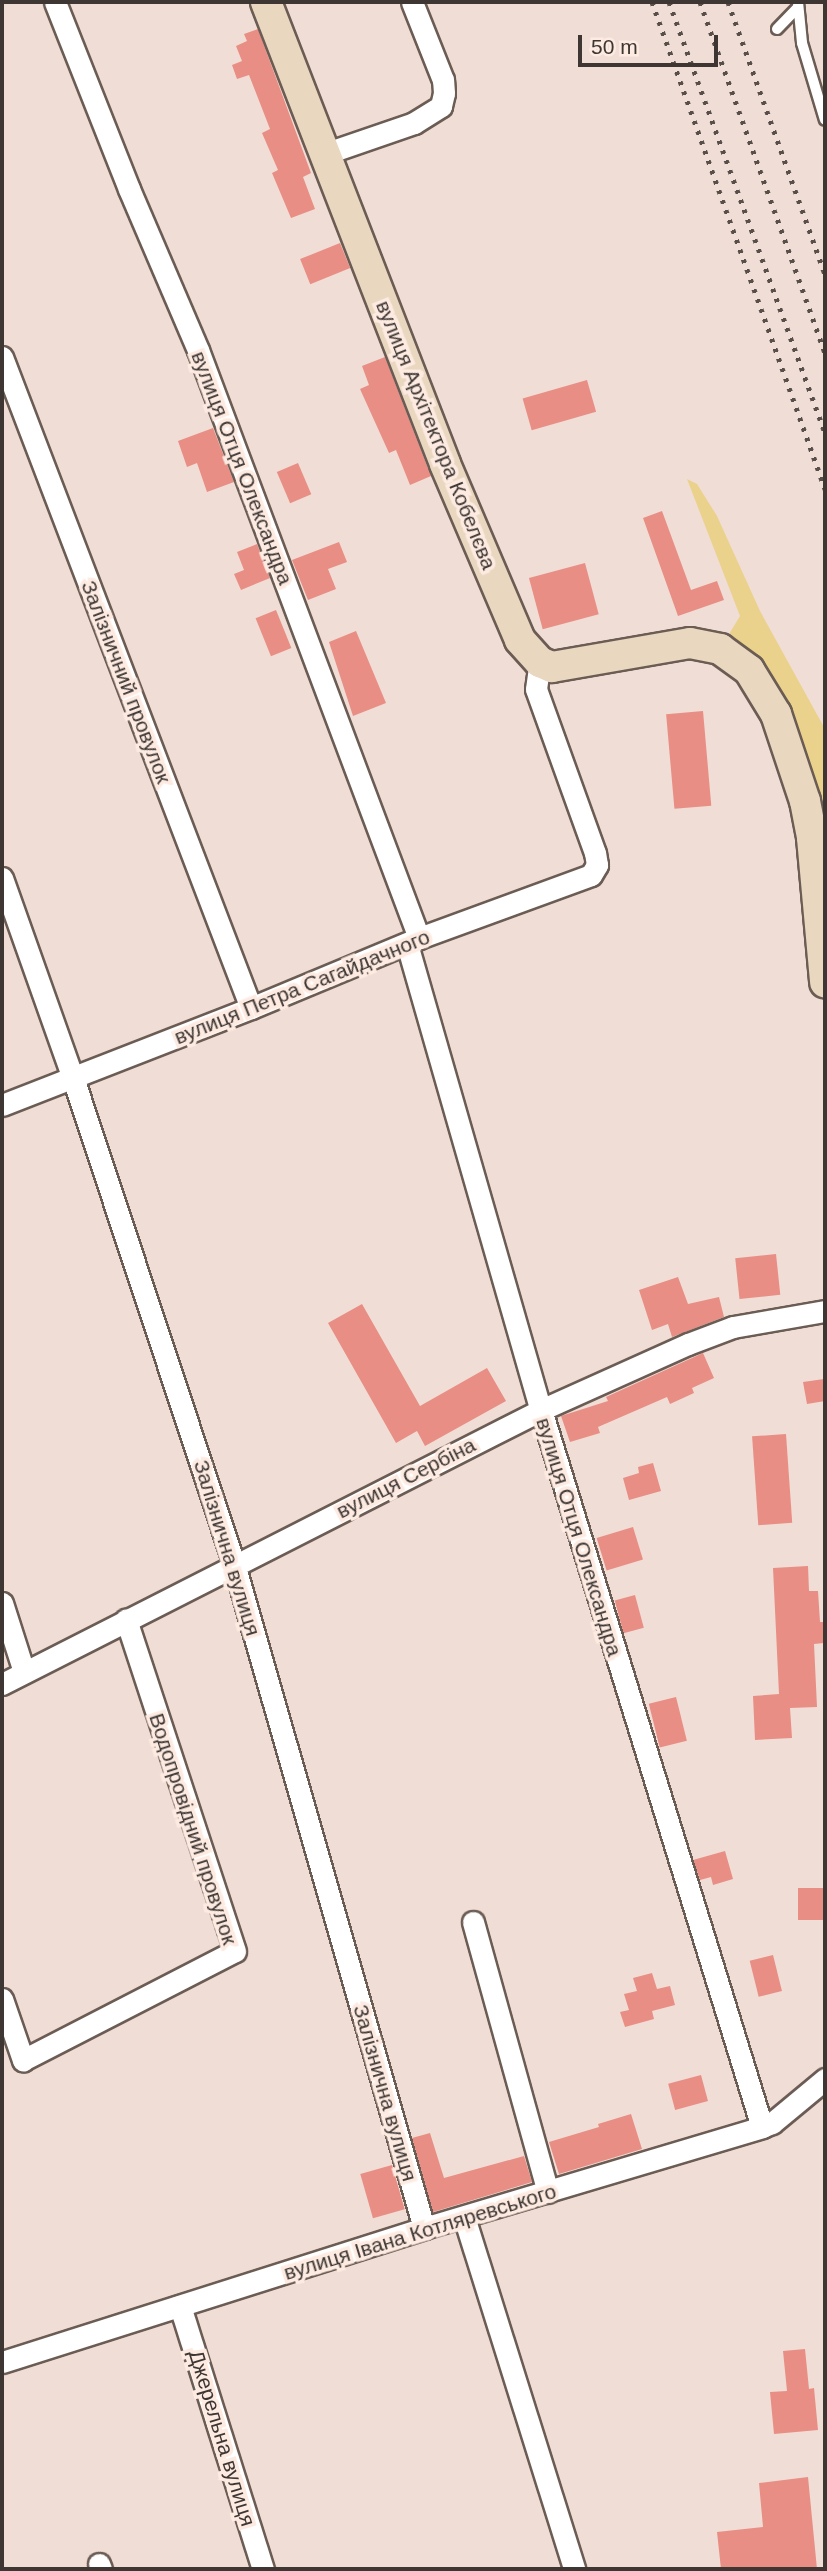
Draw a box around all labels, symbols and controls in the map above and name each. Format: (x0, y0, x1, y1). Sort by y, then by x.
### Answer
scale bar (582, 21, 722, 65)
text: 50 m (591, 35, 638, 58)
street label: вулиця Архітектора Кобелєва (370, 297, 502, 573)
street label: вулиця Отця Олександра (186, 348, 298, 588)
street label: Залізничний провулок (76, 577, 176, 787)
street label: вулиця Петра Сагайдачного (171, 924, 433, 1050)
street label: вулиця Отця Олександра (531, 1415, 627, 1659)
street label: вулиця Сербіна (332, 1432, 480, 1524)
street label: Залізнична вулиця (188, 1457, 266, 1639)
street label: Водопровідний провулок (144, 1710, 242, 1948)
street label: Залізнична вулиця (348, 2002, 422, 2184)
street label: вулиця Івана Котляревського (281, 2179, 559, 2285)
street label: Джерельна вулиця (183, 2347, 261, 2529)

